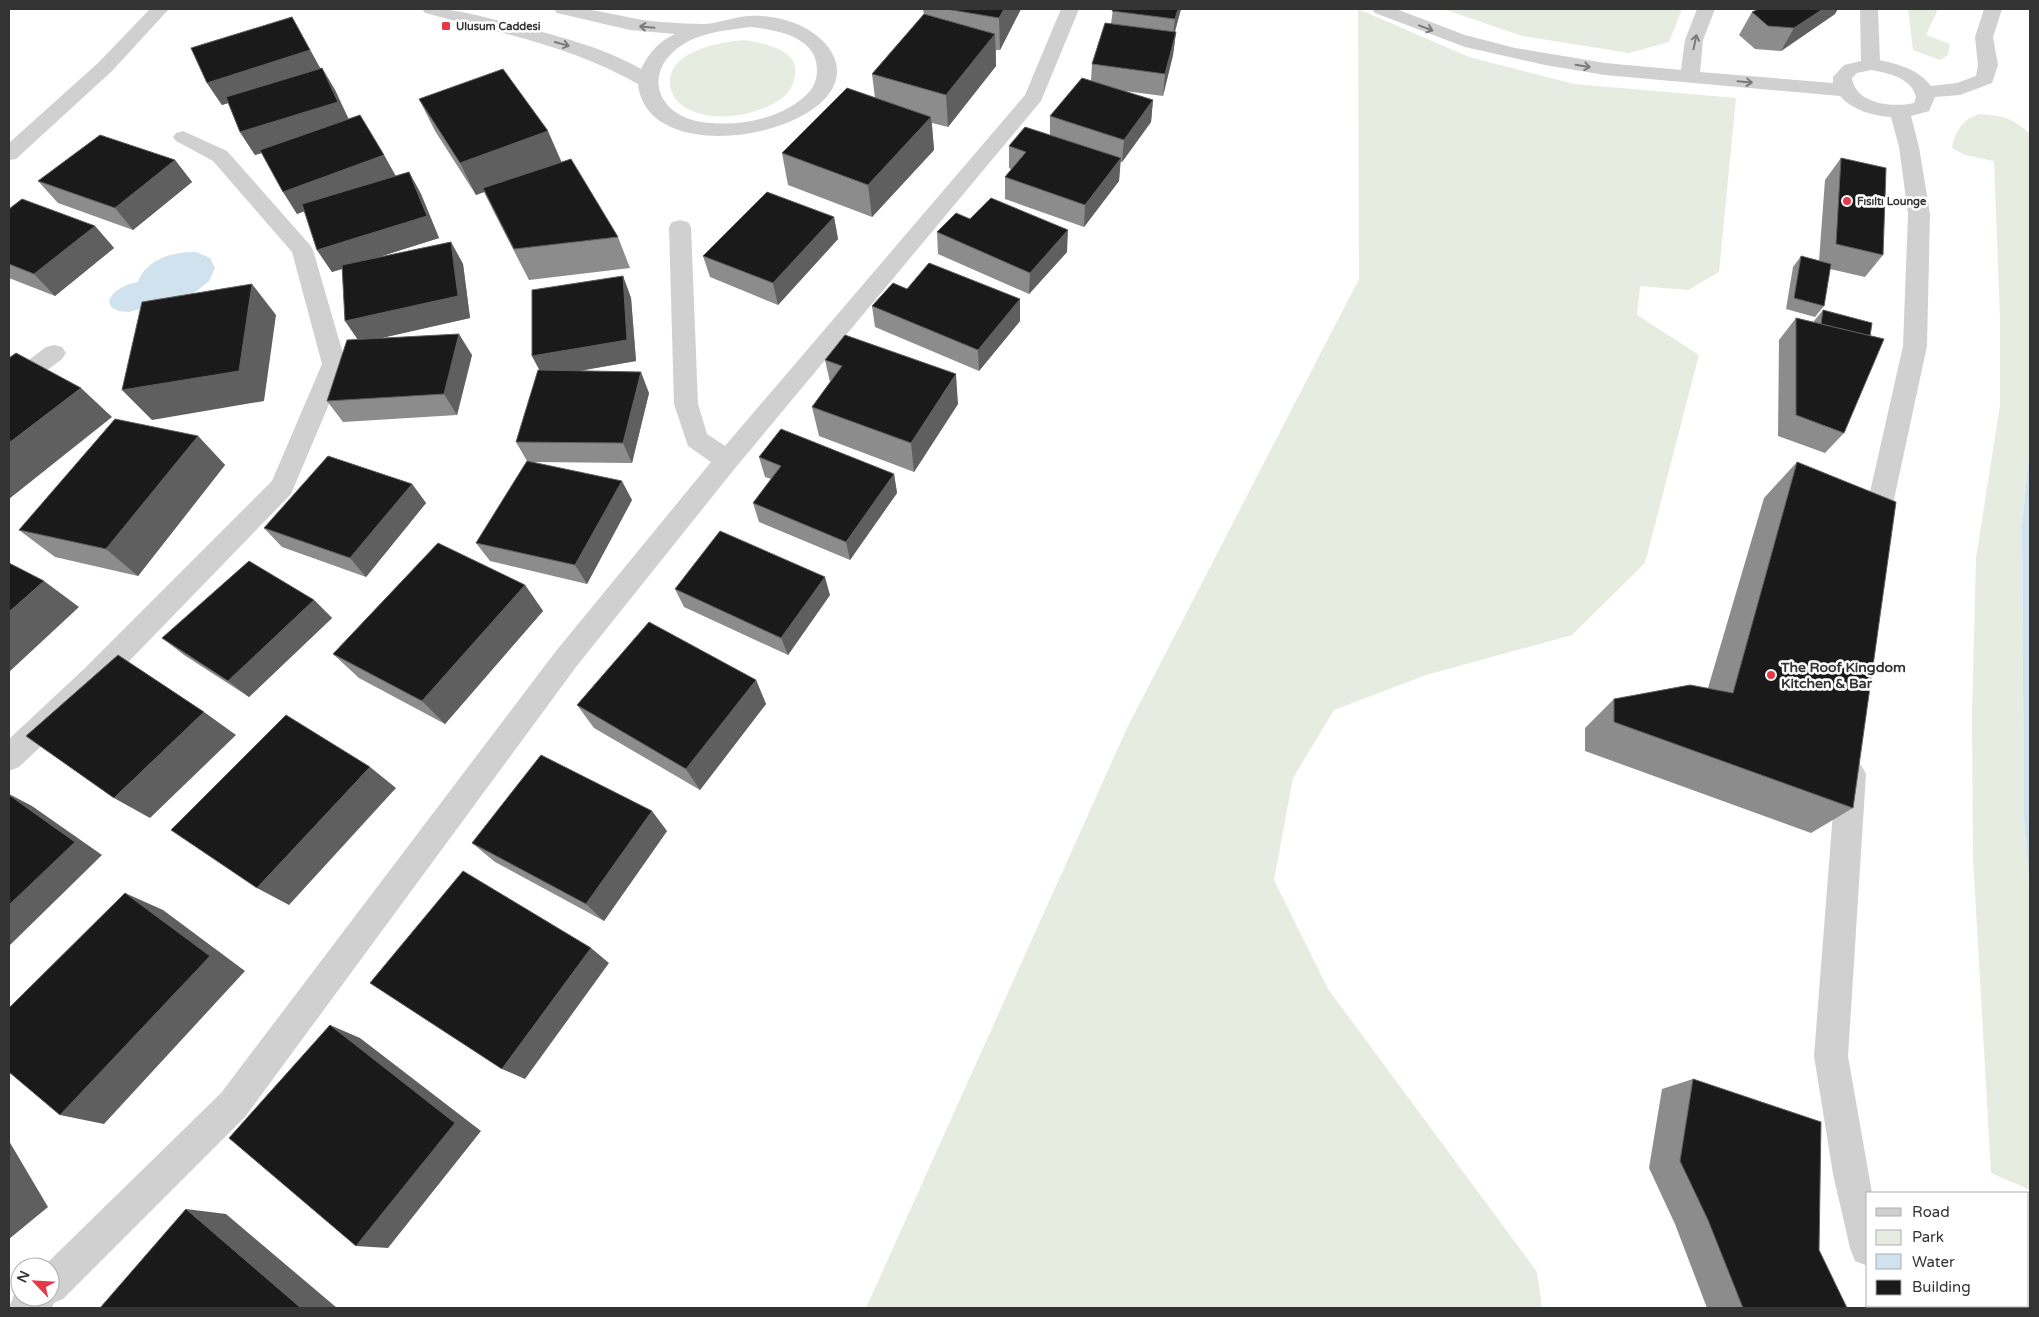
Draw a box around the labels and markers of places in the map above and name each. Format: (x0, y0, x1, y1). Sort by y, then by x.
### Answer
marker: Ulusum Caddesi (440, 20, 452, 32)
place label: Ulusum Caddesi (456, 20, 541, 33)
marker: Fısıltı Lounge (1841, 195, 1853, 207)
place label: Fısıltı Lounge (1857, 195, 1927, 209)
place label: The Roof Kingdom Kitchen & Bar (1780, 659, 1906, 692)
marker: The Roof Kingdom Kitchen & Bar (1765, 669, 1777, 681)

